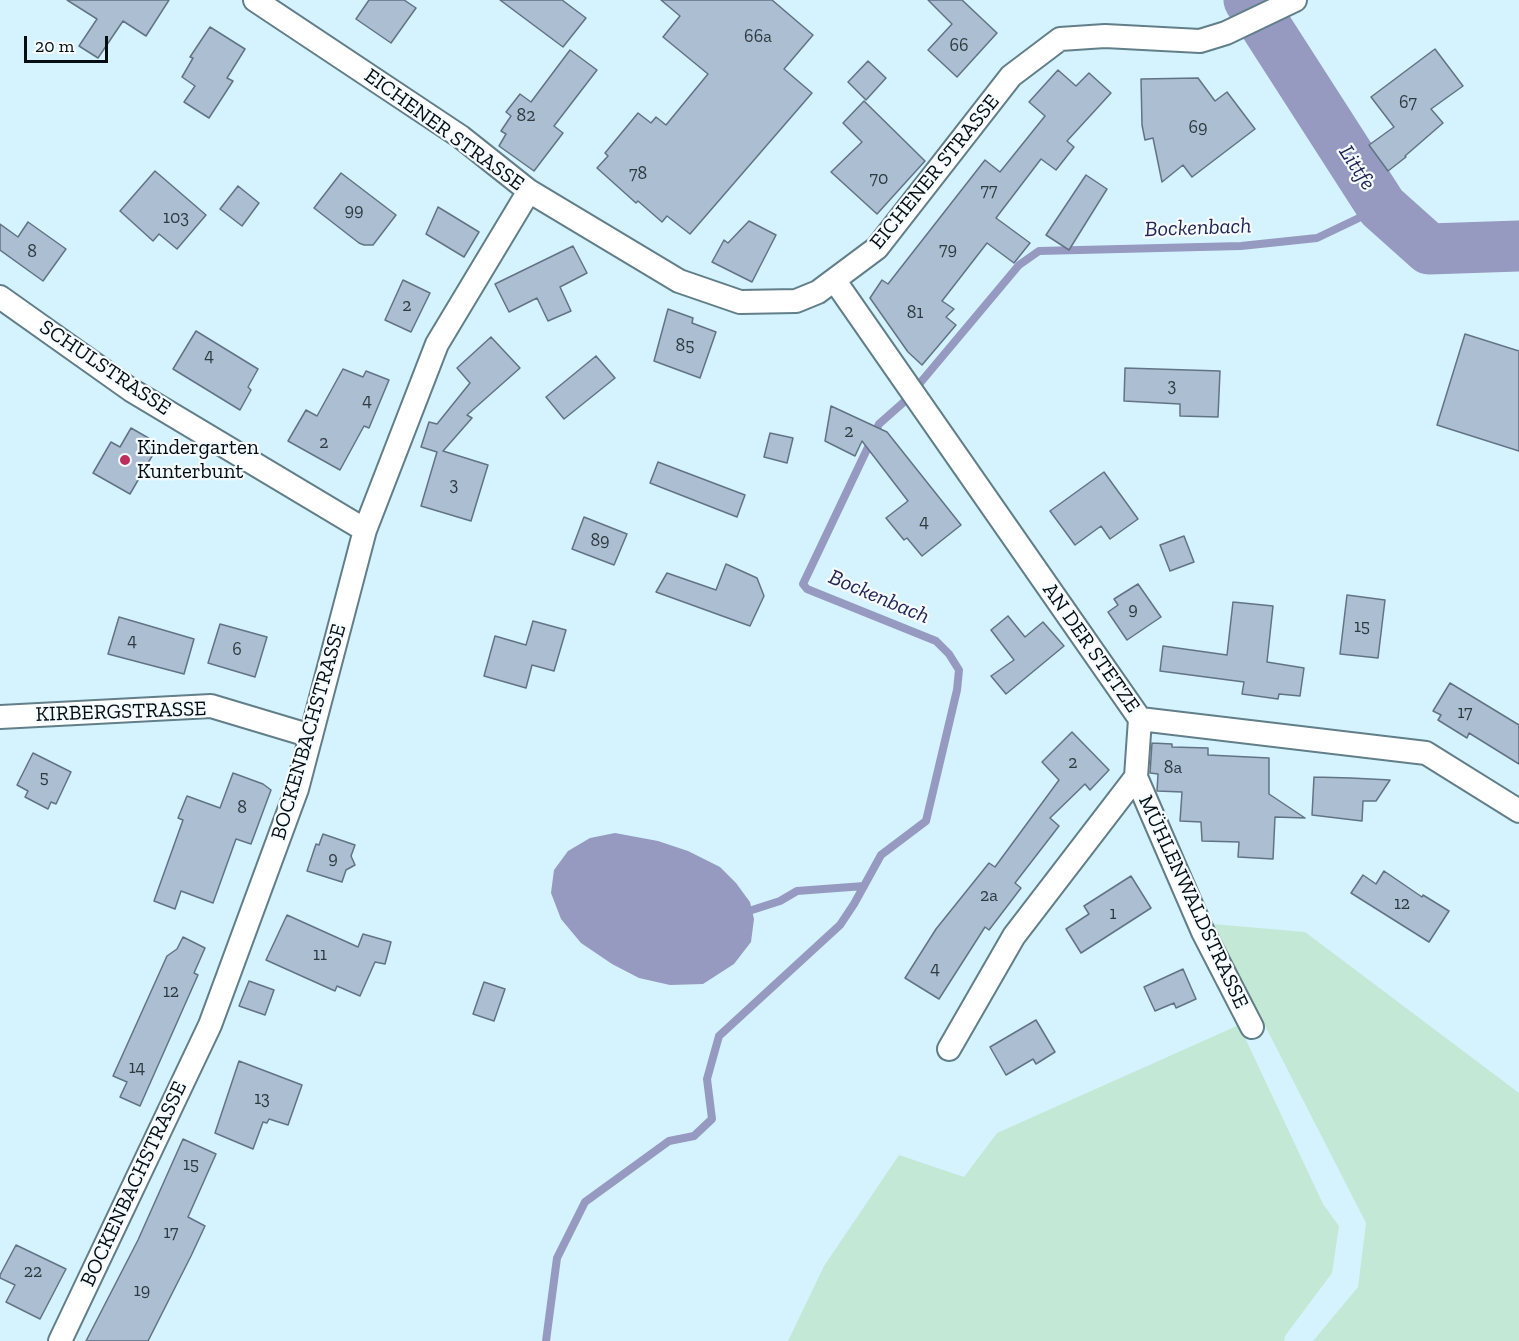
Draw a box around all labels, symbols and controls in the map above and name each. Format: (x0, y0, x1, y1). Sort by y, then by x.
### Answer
scale bar (27, 24, 111, 62)
house number: 66a (744, 26, 772, 48)
text: 20 m (35, 35, 74, 57)
house number: 66 (949, 35, 969, 57)
street label: EICHENER STRASSE (359, 63, 529, 197)
street label: EICHENER STRASSE (865, 90, 1005, 254)
house number: 67 (1399, 92, 1417, 114)
house number: 82 (517, 105, 535, 127)
house number: 69 (1188, 117, 1208, 139)
water label: Littfe (1333, 141, 1381, 195)
house number: 78 (629, 163, 647, 185)
house number: 70 (870, 168, 888, 190)
house number: 77 (981, 180, 997, 202)
house number: 99 (344, 200, 364, 222)
house number: 103 (163, 207, 189, 229)
water label: Bockenbach (1144, 213, 1252, 243)
house number: 79 (939, 239, 957, 261)
house number: 8 (27, 241, 37, 263)
house number: 2 (402, 295, 412, 317)
house number: 81 (907, 302, 923, 324)
street label: SCHULSTRASSE (35, 315, 175, 421)
house number: 85 (676, 335, 694, 357)
house number: 4 (204, 345, 214, 367)
house number: 3 (1168, 375, 1176, 397)
house number: 4 (362, 390, 372, 412)
house number: 2 (844, 421, 854, 443)
house number: 2 (319, 432, 329, 454)
place label: Kindergarten Kunterbunt (137, 435, 259, 485)
marker: Kindergarten Kunterbunt (118, 453, 132, 467)
house number: 3 (450, 474, 458, 496)
house number: 4 (919, 511, 929, 533)
house number: 89 (590, 530, 610, 552)
water label: Bockenbach (825, 564, 933, 630)
street label: AN DER STETZE (1037, 578, 1145, 718)
house number: 9 (1128, 599, 1138, 621)
house number: 15 (1354, 616, 1370, 638)
street label: BOCKENBACHSTRASSE (266, 621, 352, 843)
house number: 4 (127, 630, 137, 652)
house number: 6 (232, 639, 242, 661)
street label: KIRBERGSTRASSE (35, 696, 207, 728)
house number: 17 (1457, 702, 1473, 724)
house number: 2 (1068, 752, 1078, 774)
house number: 8a (1164, 757, 1182, 779)
house number: 5 (39, 767, 49, 789)
street label: MÜHLENWALDSTRASSE (1132, 791, 1254, 1013)
house number: 8 (237, 797, 247, 819)
house number: 9 (328, 848, 338, 870)
house number: 2a (980, 885, 998, 907)
house number: 12 (1394, 893, 1410, 915)
house number: 1 (1110, 903, 1116, 925)
house number: 11 (313, 944, 327, 966)
house number: 4 (930, 958, 940, 980)
house number: 12 (163, 981, 179, 1003)
house number: 14 (129, 1057, 145, 1079)
street label: BOCKENBACHSTRASSE (75, 1078, 193, 1290)
house number: 13 (254, 1088, 270, 1110)
house number: 15 (183, 1154, 199, 1176)
house number: 17 (163, 1222, 179, 1244)
house number: 22 (24, 1261, 42, 1283)
house number: 19 (134, 1280, 150, 1302)

